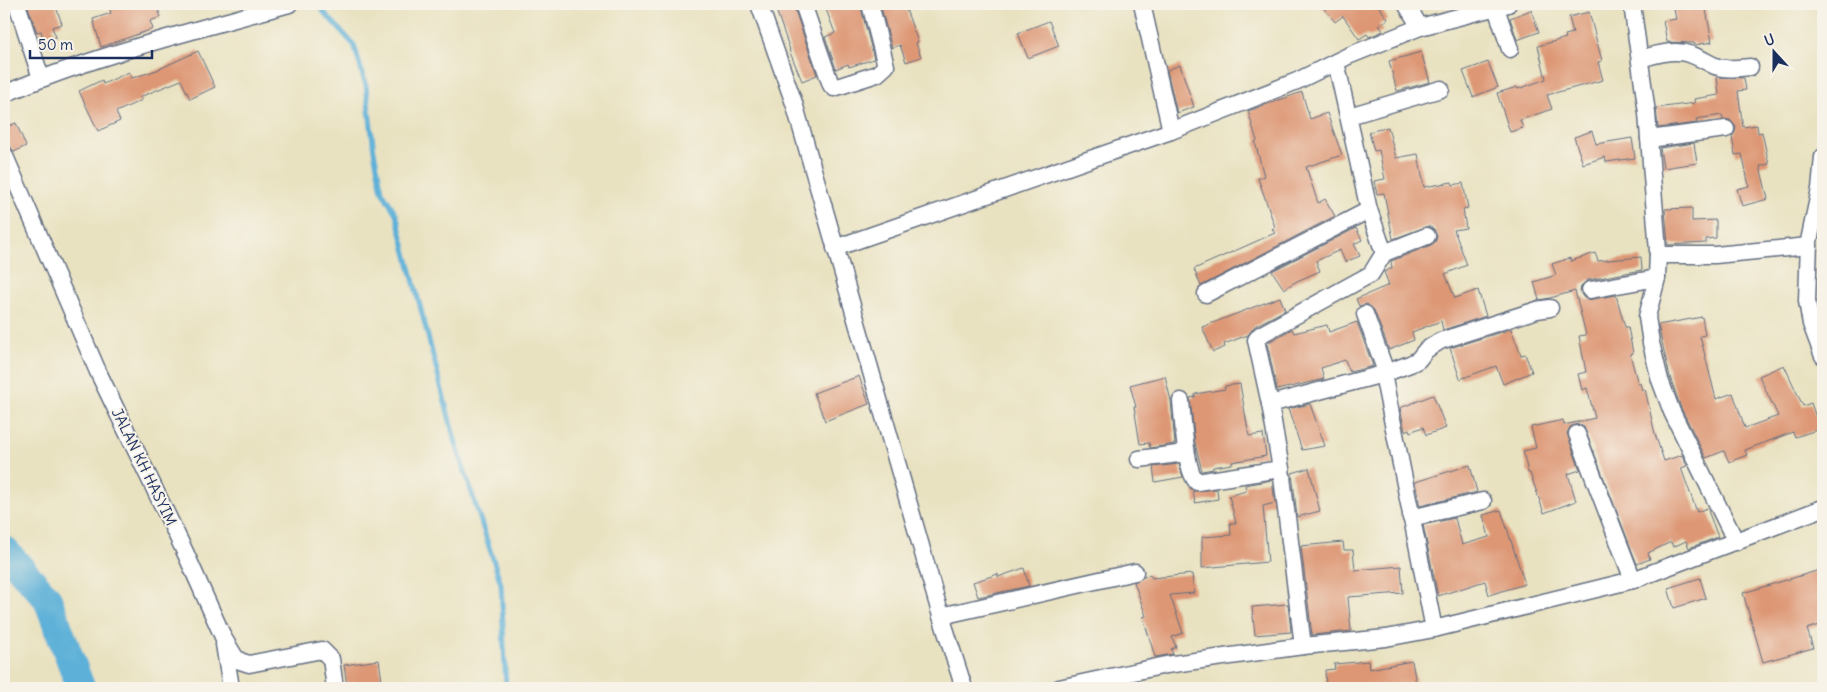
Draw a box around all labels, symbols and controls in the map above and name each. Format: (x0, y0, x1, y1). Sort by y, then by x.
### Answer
scale bar (30, 28, 152, 60)
north arrow (1750, 28, 1800, 78)
text: U (1762, 30, 1777, 50)
text: 50 m (38, 35, 73, 54)
street label: JALAN KH HASYIM (108, 405, 181, 529)

